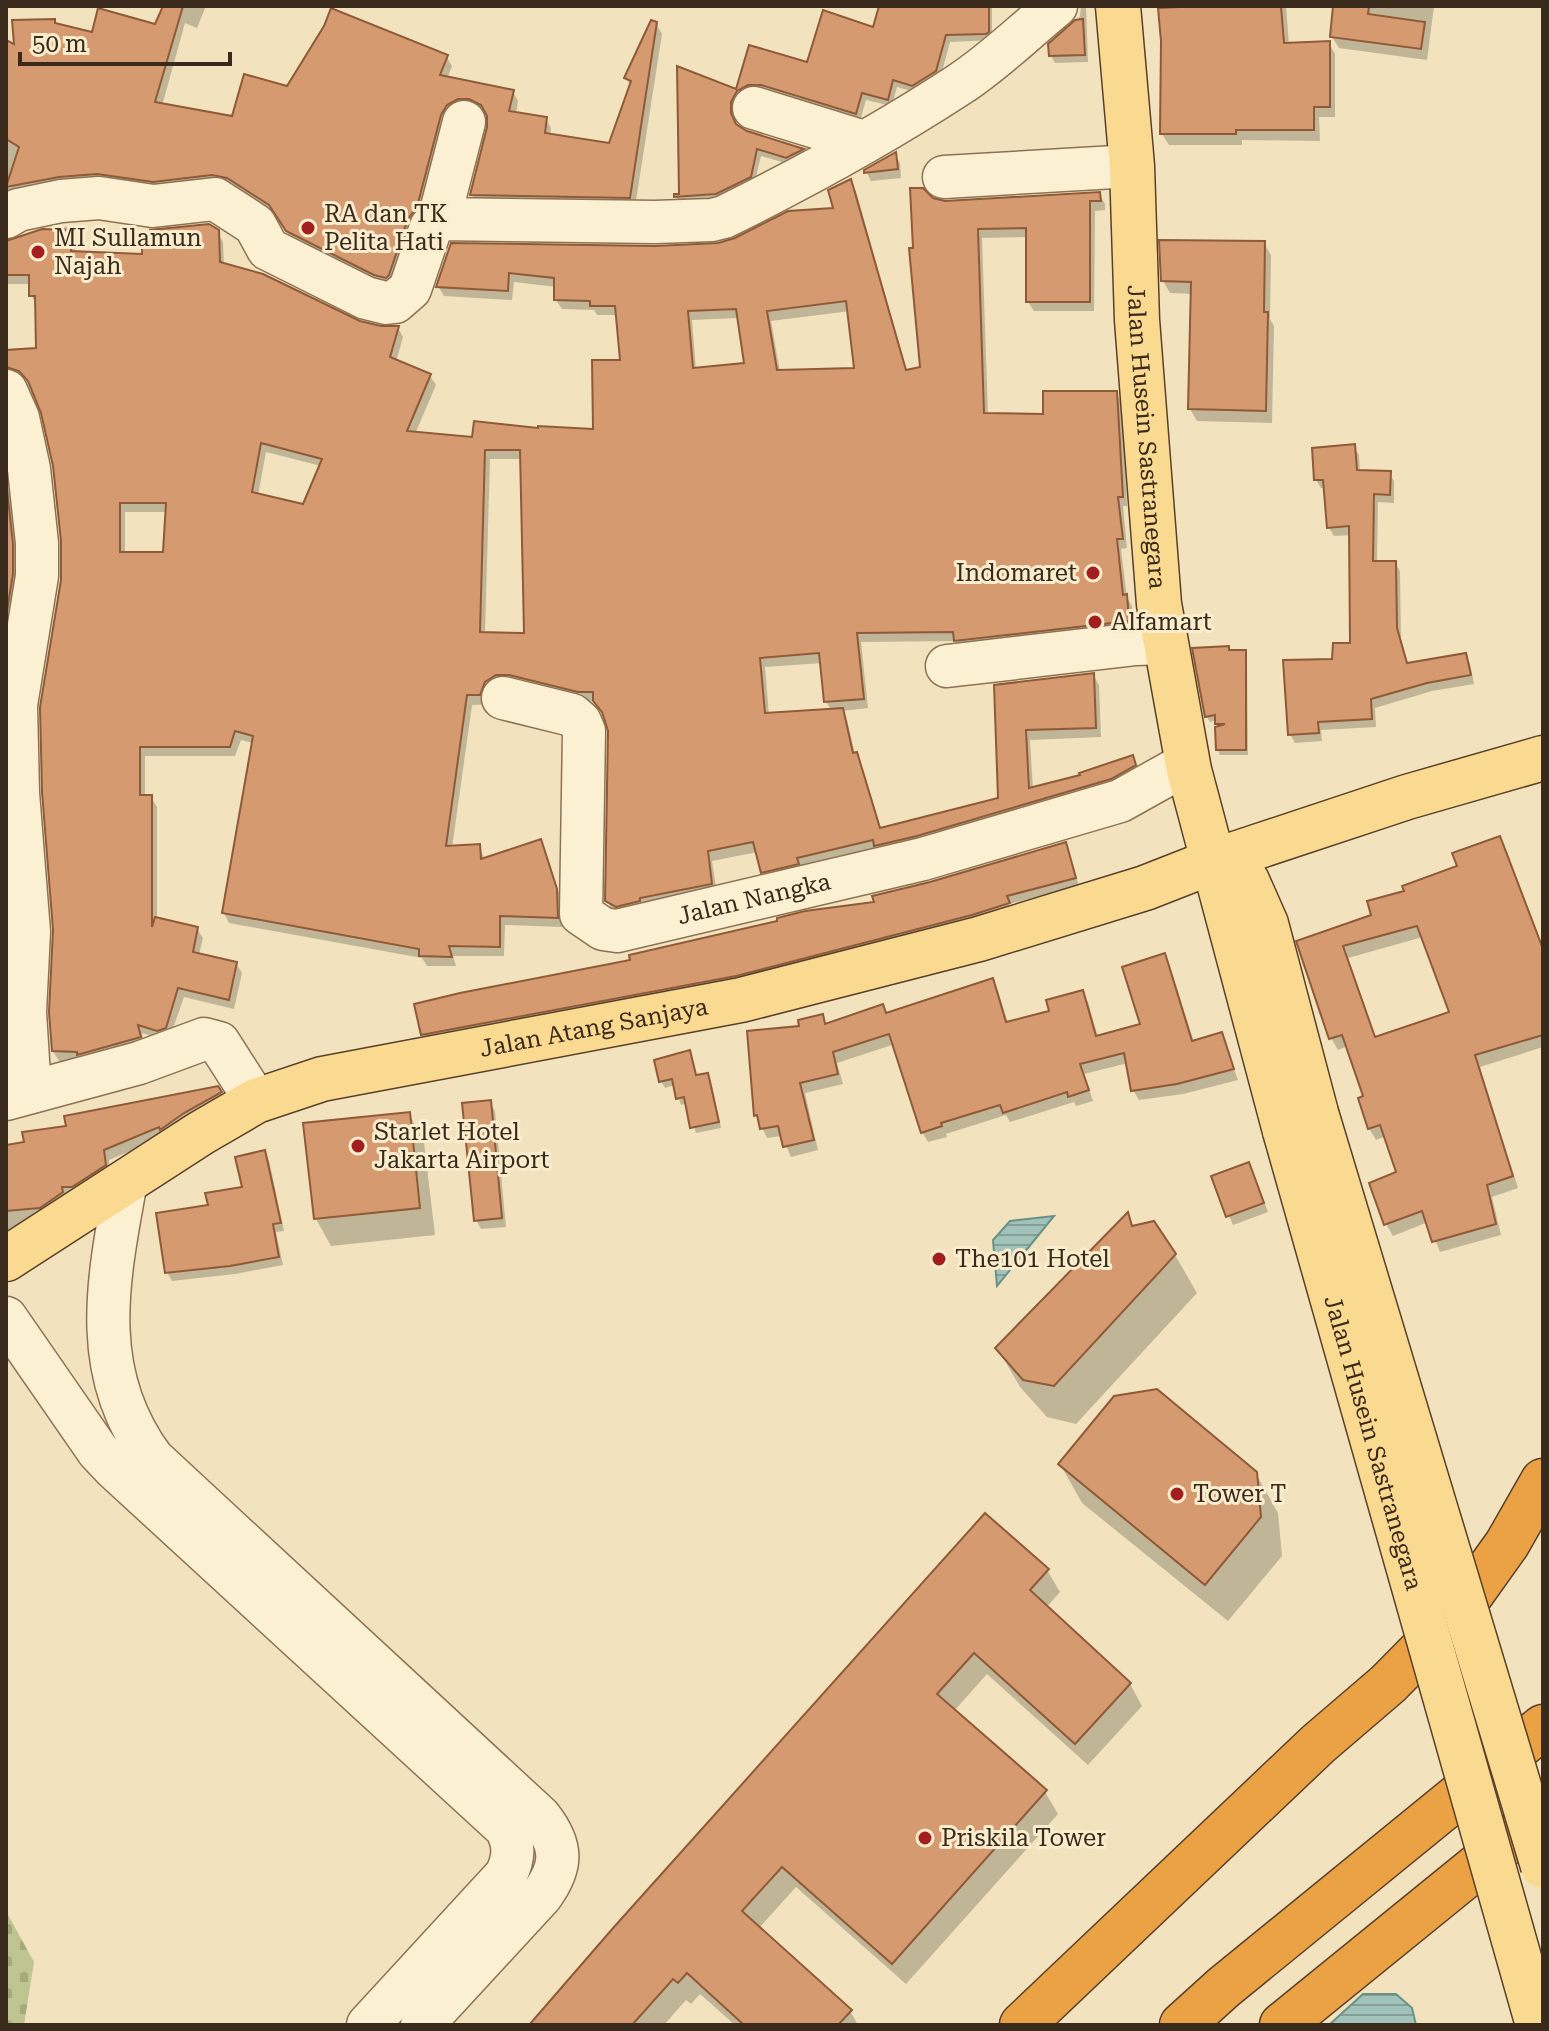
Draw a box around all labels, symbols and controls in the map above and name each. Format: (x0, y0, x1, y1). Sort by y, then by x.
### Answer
scale bar (20, 16, 230, 66)
text: 50 m (32, 30, 87, 58)
place label: RA dan TK Pelita Hati (324, 200, 448, 256)
marker: RA dan TK Pelita Hati (299, 219, 317, 237)
place label: MI Sullamun Najah (54, 224, 202, 280)
marker: MI Sullamun Najah (29, 243, 47, 261)
street label: Jalan Husein Sastranegara (1122, 284, 1172, 590)
place label: Indomaret (956, 559, 1077, 587)
marker: Indomaret (1084, 564, 1102, 582)
place label: Alfamart (1111, 608, 1212, 636)
marker: Alfamart (1086, 613, 1104, 631)
street label: Jalan Nangka (675, 867, 833, 930)
street label: Jalan Atang Sanjaya (478, 993, 710, 1063)
place label: Starlet Hotel Jakarta Airport (374, 1118, 549, 1174)
marker: Starlet Hotel Jakarta Airport (349, 1137, 367, 1155)
place label: The101 Hotel (955, 1245, 1110, 1273)
marker: The101 Hotel (930, 1250, 948, 1268)
street label: Jalan Husein Sastranegara (1318, 1292, 1428, 1593)
place label: Tower T (1193, 1480, 1286, 1508)
marker: Tower T (1168, 1485, 1186, 1503)
place label: Priskila Tower (941, 1824, 1106, 1852)
marker: Priskila Tower (916, 1829, 934, 1847)

